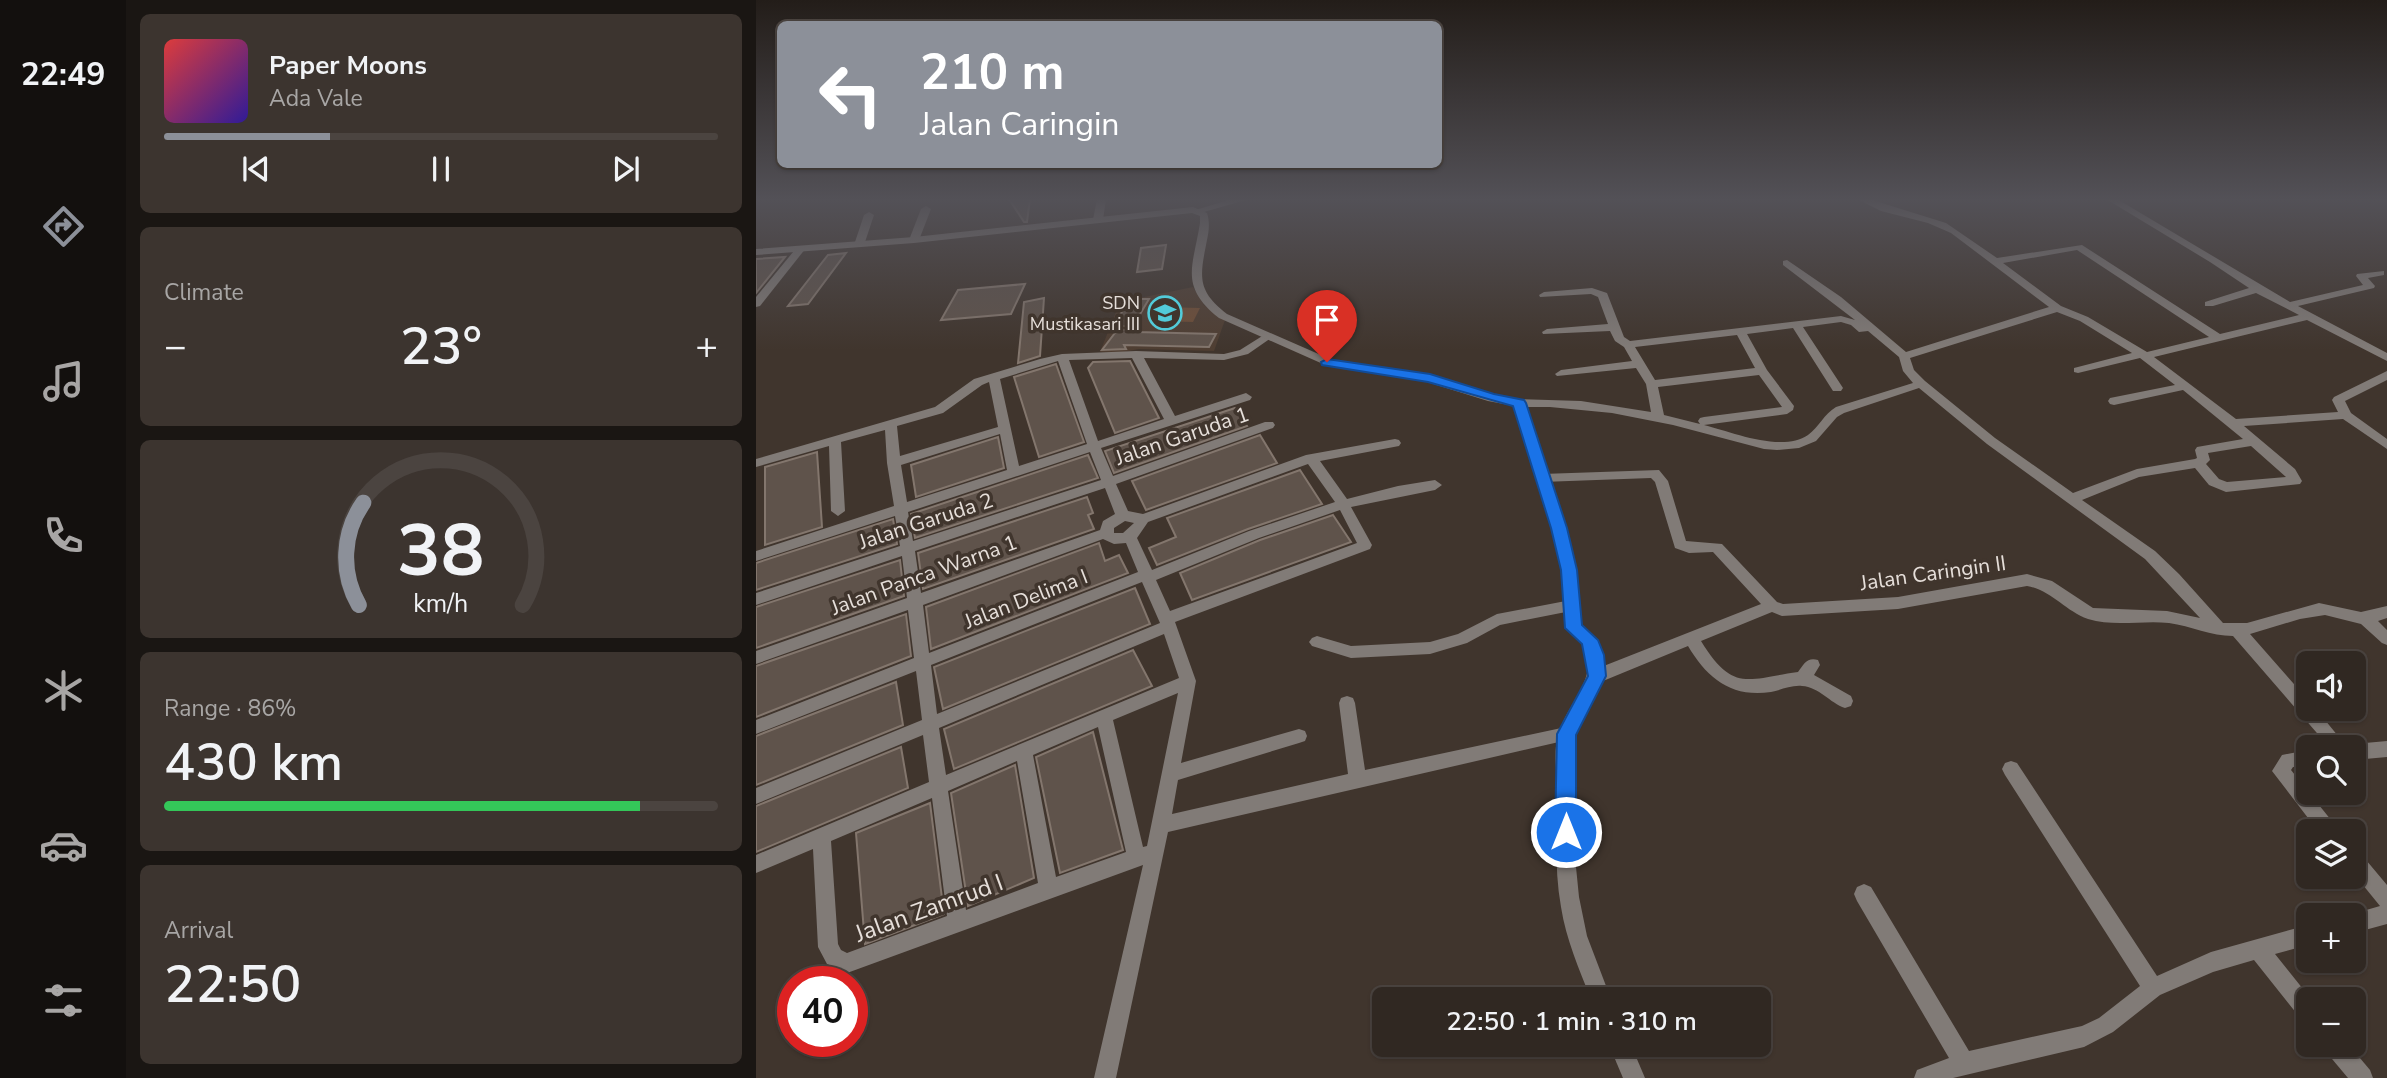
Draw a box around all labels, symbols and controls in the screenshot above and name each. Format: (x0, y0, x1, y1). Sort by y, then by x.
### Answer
text: 210 m (920, 39, 1064, 106)
text: Paper Moons (269, 48, 427, 83)
icon: left (805, 49, 896, 140)
text: 22:49 (21, 53, 105, 96)
text: Ada Vale (269, 83, 363, 114)
text: Jalan Caringin (920, 103, 1120, 146)
icon: previous (237, 150, 275, 188)
icon: pause (422, 150, 460, 188)
icon: next (607, 150, 645, 188)
icon: directions (39, 202, 88, 251)
text: Climate (164, 277, 244, 308)
pin (1297, 290, 1357, 362)
place label: SDN Mustikasari III (1030, 291, 1140, 336)
school or university icon: SDN Mustikasari III (1146, 294, 1184, 332)
icon: arrive (1308, 301, 1346, 339)
text: 23° (400, 311, 482, 382)
text: − (164, 321, 187, 372)
text: + (695, 321, 718, 372)
icon: music (39, 357, 88, 406)
street label: Jalan Garuda 1 (1110, 400, 1253, 472)
street label: Jalan Garuda 2 (854, 486, 997, 556)
text: 38 (397, 501, 485, 601)
icon: phone (39, 511, 88, 560)
street label: Jalan Panca Warna 1 (826, 528, 1021, 622)
street label: Jalan Caringin II (1857, 549, 2008, 597)
street label: Jalan Delima I (959, 563, 1092, 636)
text: km/h (413, 587, 469, 621)
map controls (2296, 651, 2366, 1057)
button: sound (2296, 651, 2366, 721)
icon: climate (39, 666, 88, 715)
text: Range · 86% (164, 693, 296, 724)
text: 430 km (164, 727, 343, 798)
button: search (2296, 735, 2366, 805)
position arrow (1529, 795, 1603, 869)
button: layers (2296, 819, 2366, 889)
icon: car (39, 821, 88, 870)
street label: Jalan Zamrud I (849, 866, 1008, 950)
button: + (2296, 903, 2366, 973)
text: Arrival (164, 915, 233, 946)
text: 22:50 (164, 949, 301, 1020)
speed limit sign: 40 (777, 966, 868, 1057)
icon: filters (39, 976, 88, 1025)
button: − (2296, 987, 2366, 1057)
text: 22:50 · 1 min · 310 m (1446, 1004, 1697, 1039)

